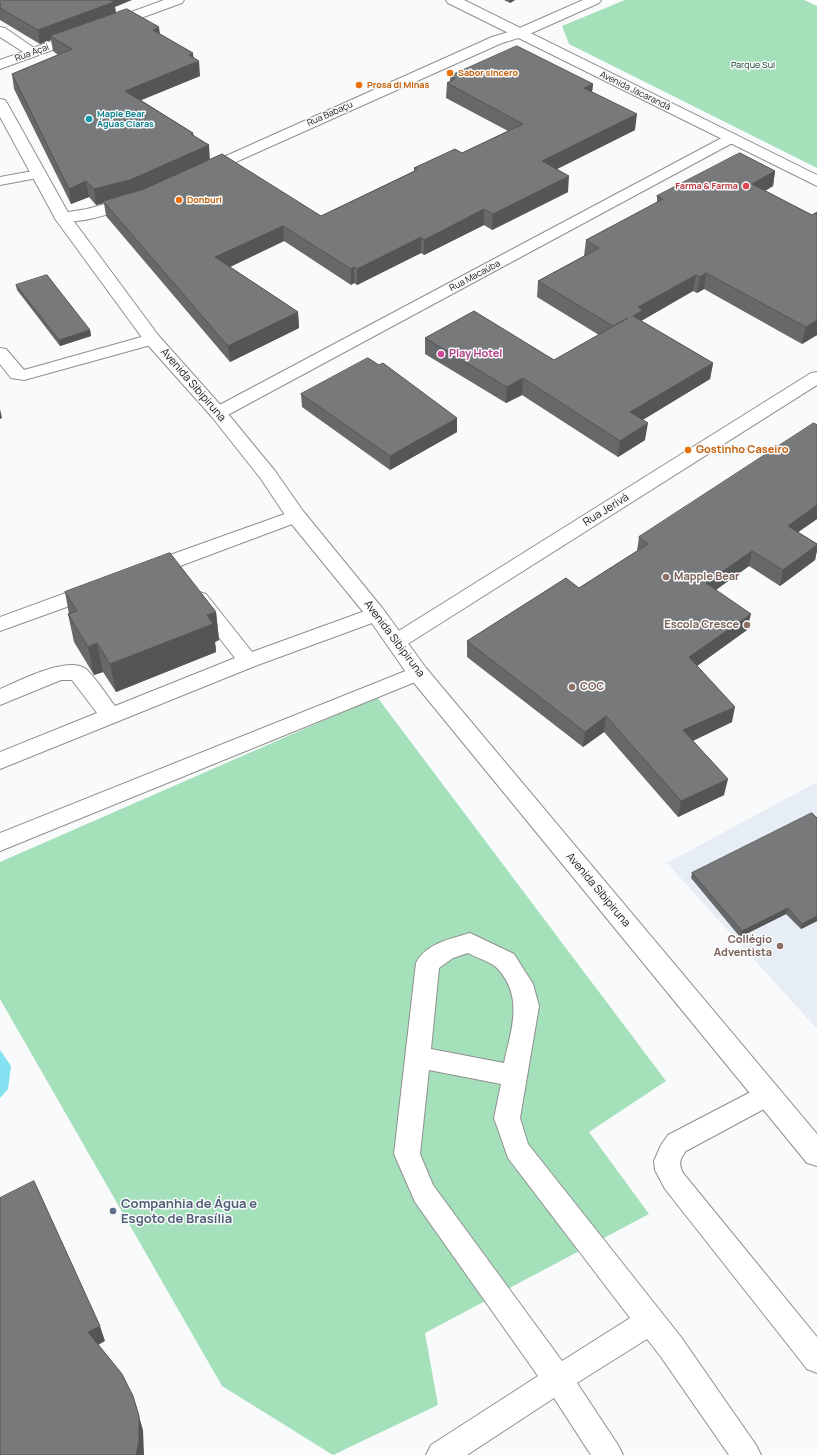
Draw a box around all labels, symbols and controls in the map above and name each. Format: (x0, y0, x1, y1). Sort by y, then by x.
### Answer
street label: Rua Açaí (13, 42, 51, 64)
park label: Parque Sul (731, 60, 775, 70)
marker: Sabor sincero (445, 68, 455, 78)
place label: Sabor sincero (458, 68, 518, 78)
street label: Avenida Jacarandá (598, 69, 672, 113)
marker: Prosa di Minas (354, 80, 364, 90)
place label: Prosa di Minas (367, 80, 429, 90)
street label: Rua Babaçu (305, 99, 355, 129)
place label: Maple Bear Águas Claras (97, 109, 154, 130)
marker: Maple Bear Águas Claras (84, 114, 94, 124)
place label: Farma & Farma (675, 181, 738, 191)
marker: Farma & Farma (741, 181, 751, 191)
marker: Donburi (174, 195, 184, 205)
place label: Donburi (187, 195, 222, 205)
street label: Rua Macaúba (448, 258, 502, 294)
street label: Avenida Sibipiruna (158, 346, 228, 424)
place label: Play Hotel (449, 347, 502, 361)
marker: Play Hotel (436, 349, 446, 359)
place label: Gostinho Caseiro (696, 443, 788, 457)
marker: Gostinho Caseiro (683, 445, 693, 455)
street label: Rua Jerivá (581, 491, 631, 529)
place label: Mapple Bear (674, 570, 739, 584)
marker: Mapple Bear (661, 572, 671, 582)
street label: Avenida Sibipiruna (361, 598, 427, 680)
place label: Escola Cresce (664, 618, 739, 632)
marker: Escola Cresce (742, 620, 752, 630)
place label: COC (580, 680, 604, 694)
marker: COC (567, 682, 577, 692)
street label: Avenida Sibipiruna (563, 850, 633, 930)
place label: Collégio Adventista (714, 933, 772, 959)
marker: Collégio Adventista (775, 941, 785, 951)
place label: Companhia de Água e Esgoto de Brasília (121, 1196, 257, 1227)
marker: Companhia de Água e Esgoto de Brasília (108, 1206, 118, 1216)

